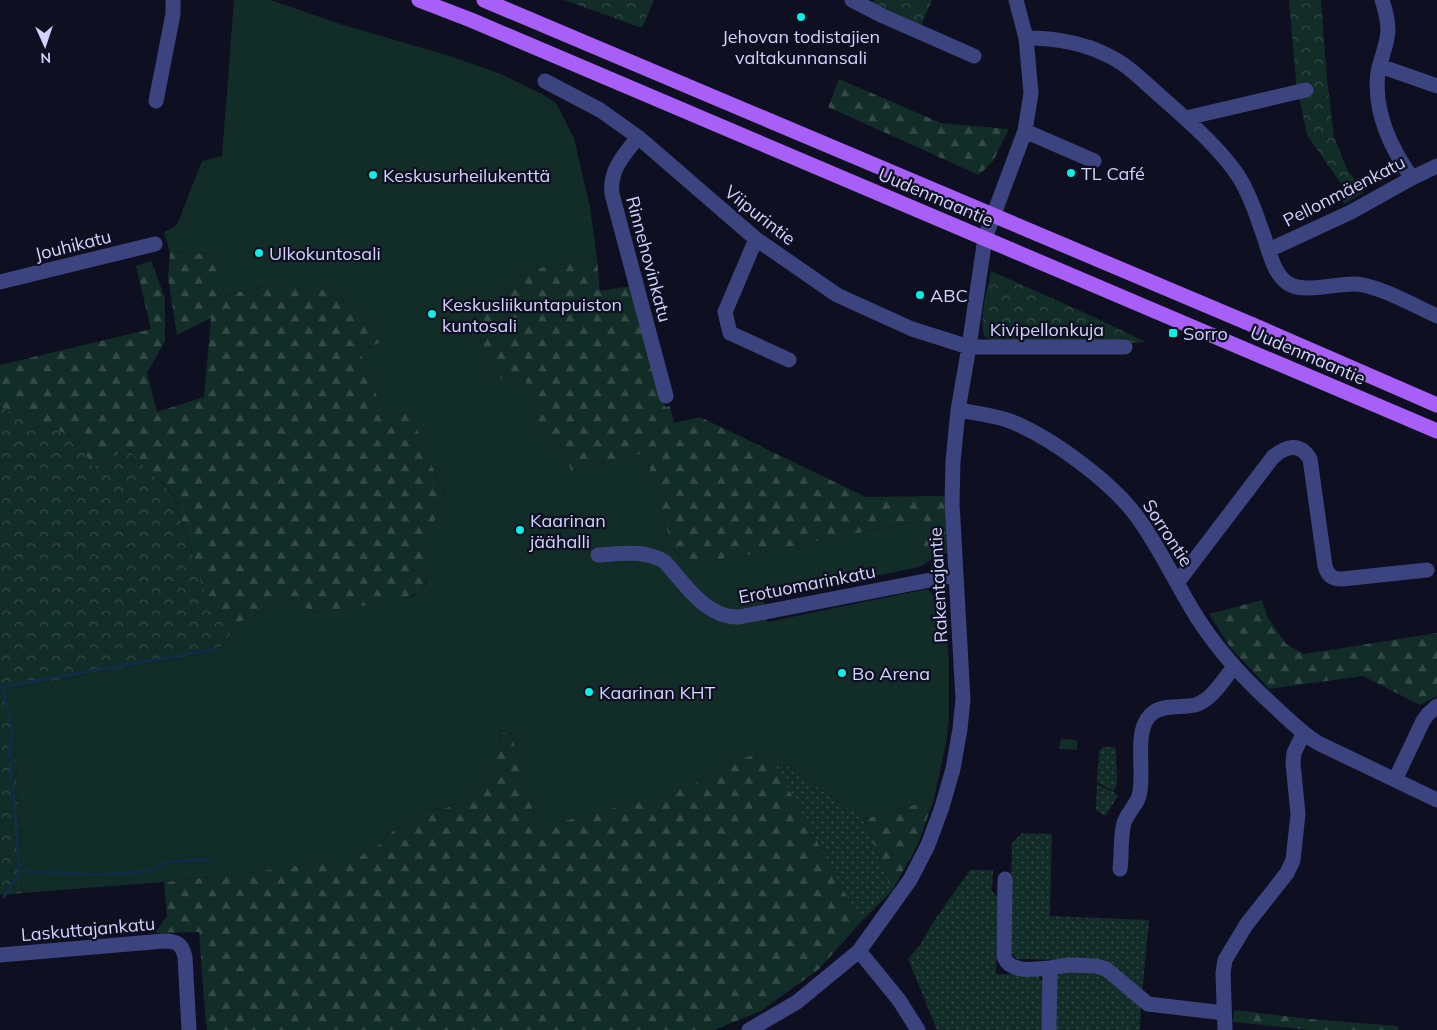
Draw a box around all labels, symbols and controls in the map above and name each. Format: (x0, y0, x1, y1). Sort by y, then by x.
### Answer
marker: Jehovan todistajien valtakunnansali (795, 11, 807, 23)
north arrow (20, 20, 70, 70)
place label: Jehovan todistajien valtakunnansali (722, 25, 880, 69)
text: N (40, 49, 51, 67)
street label: Pellonmäenkatu (1279, 150, 1409, 232)
street label: Uudenmaantie (875, 162, 997, 232)
place label: TL Café (1081, 162, 1145, 185)
place label: Keskusurheilukenttä (383, 164, 550, 187)
marker: TL Café (1065, 167, 1077, 179)
marker: Keskusurheilukenttä (367, 169, 379, 181)
street label: Viipurintie (720, 180, 800, 250)
street label: Rinnehovinkatu (621, 194, 677, 324)
street label: Jouhikatu (32, 224, 114, 266)
place label: Ulkokuntosali (269, 242, 381, 265)
marker: Ulkokuntosali (253, 247, 265, 259)
place label: ABC (930, 284, 968, 307)
marker: ABC (914, 289, 926, 301)
place label: Keskusliikuntapuiston kuntosali (442, 293, 622, 337)
marker: Keskusliikuntapuiston kuntosali (426, 308, 438, 320)
street label: Kivipellonkuja (990, 318, 1104, 341)
street label: Uudenmaantie (1247, 320, 1369, 390)
place label: Sorro (1183, 322, 1228, 345)
marker: Sorro (1167, 327, 1179, 339)
street label: Sorrontie (1138, 495, 1198, 571)
place label: Kaarinan jäähalli (528, 509, 606, 553)
marker: Kaarinan jäähalli (514, 524, 526, 536)
street label: Rakentajantie (923, 527, 953, 643)
street label: Erotuomarinkatu (737, 559, 877, 609)
place label: Bo Arena (852, 662, 930, 685)
marker: Bo Arena (836, 667, 848, 679)
place label: Kaarinan KHT (599, 681, 716, 704)
marker: Kaarinan KHT (583, 686, 595, 698)
street label: Laskuttajankatu (20, 912, 156, 946)

